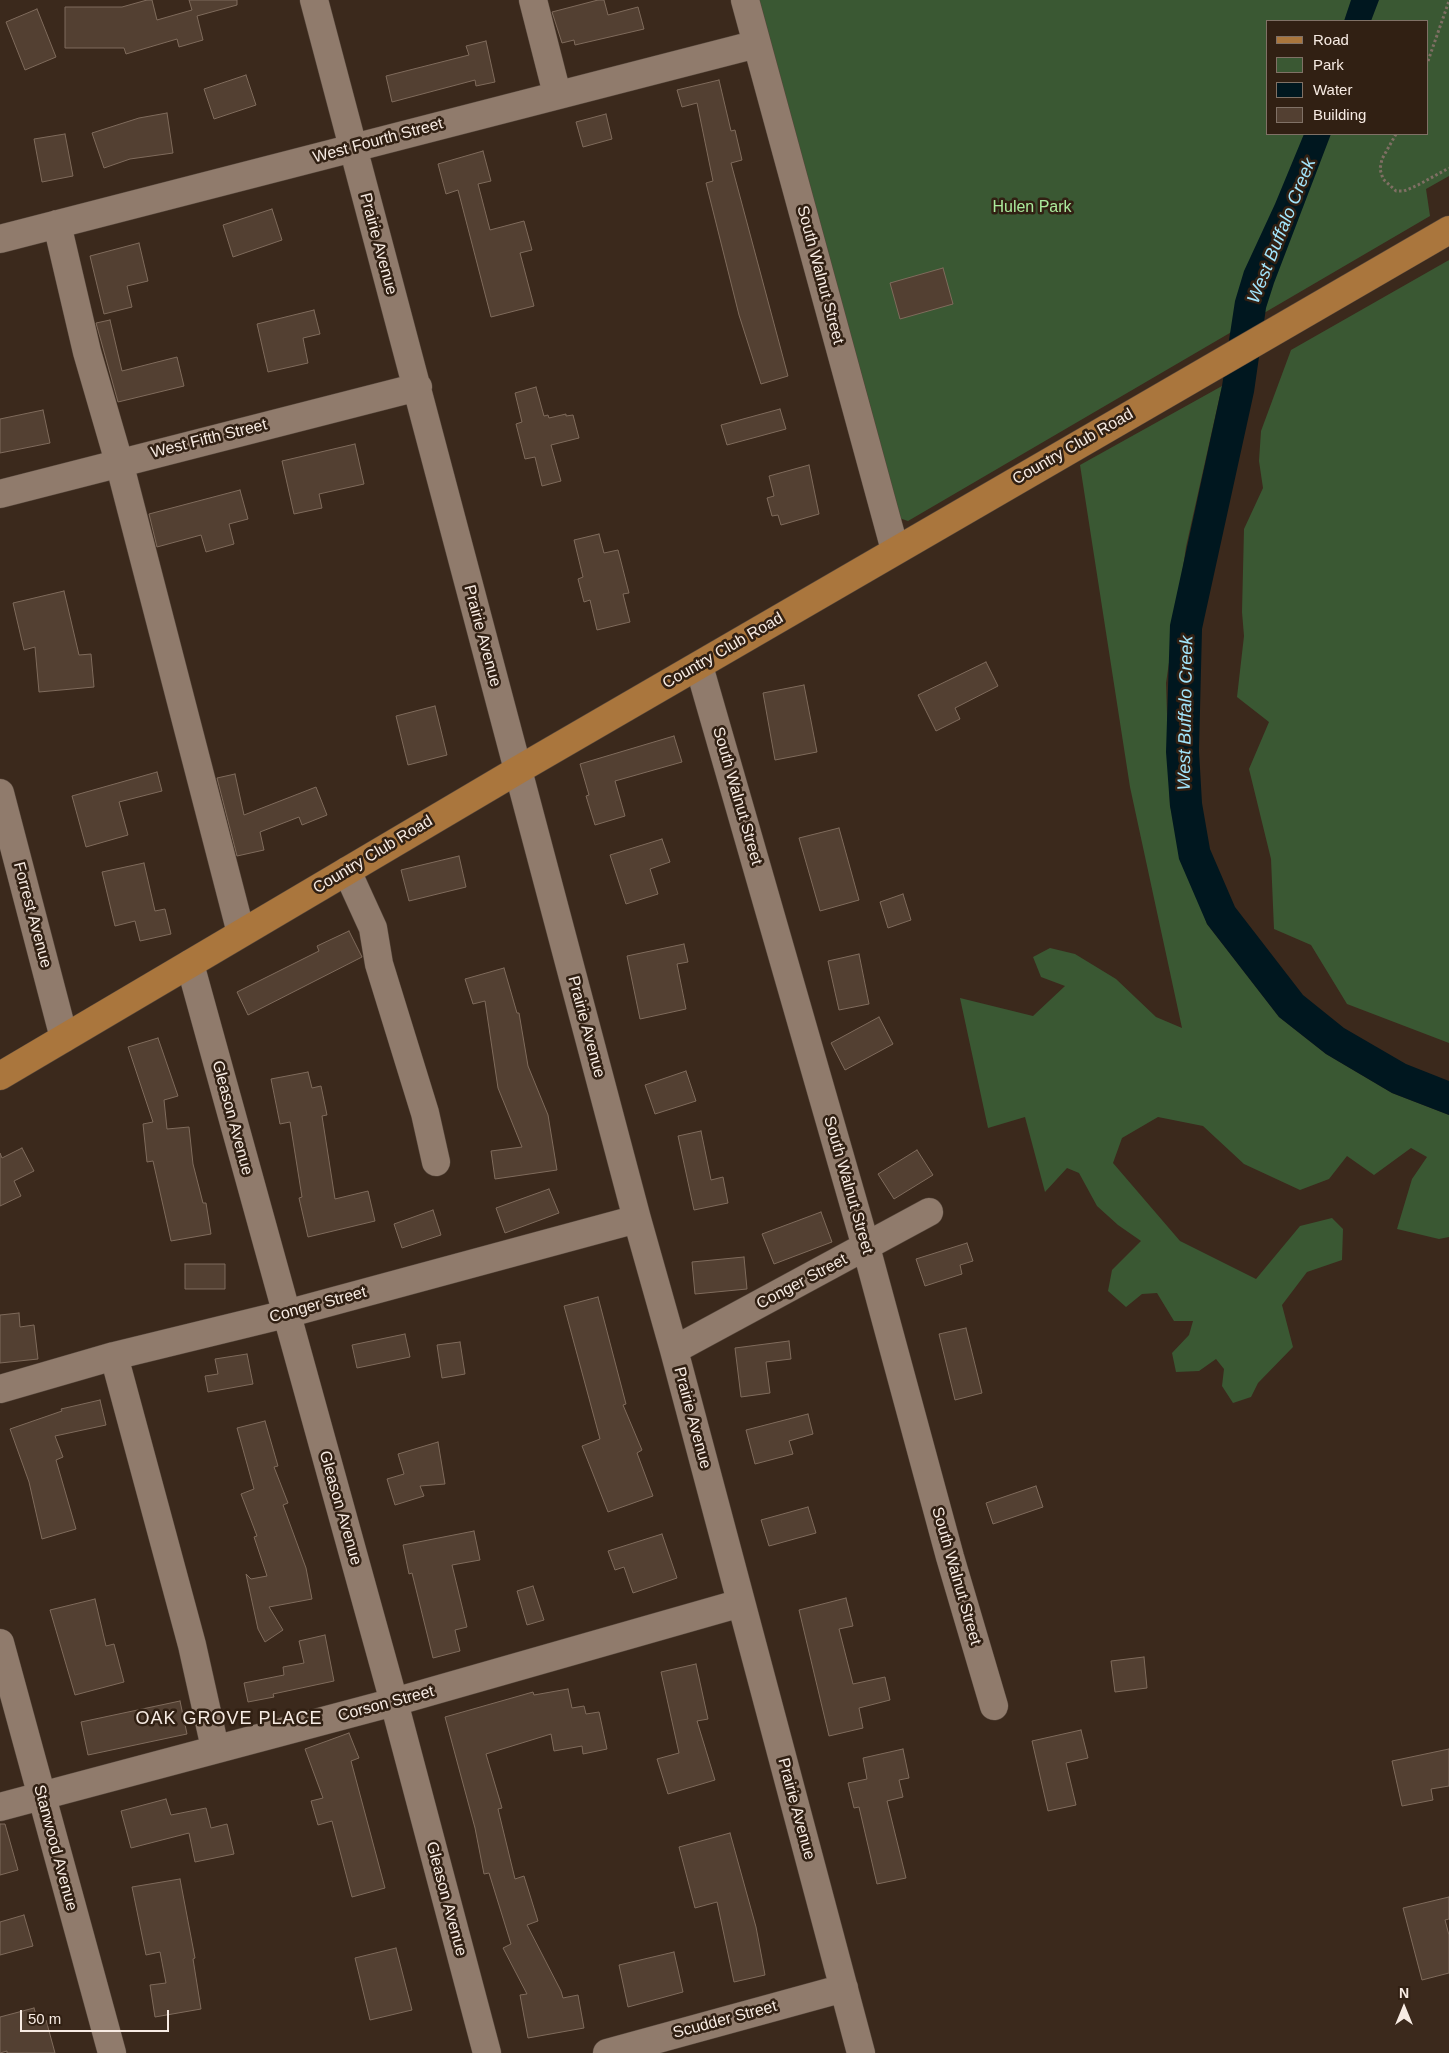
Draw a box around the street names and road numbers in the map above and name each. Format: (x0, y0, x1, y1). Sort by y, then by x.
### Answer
street label: West Fourth Street (311, 114, 445, 168)
street label: Prairie Avenue (355, 191, 401, 297)
street label: South Walnut Street (792, 204, 848, 346)
street label: Country Club Road (1009, 405, 1137, 489)
street label: West Fifth Street (149, 415, 269, 463)
street label: Prairie Avenue (459, 583, 505, 689)
street label: Country Club Road (659, 609, 787, 693)
street label: South Walnut Street (708, 725, 766, 867)
street label: Country Club Road (310, 812, 436, 898)
street label: Forrest Avenue (9, 860, 55, 970)
street label: Prairie Avenue (563, 974, 609, 1080)
street label: Gleason Avenue (207, 1059, 257, 1177)
street label: South Walnut Street (819, 1114, 877, 1256)
street label: Conger Street (754, 1250, 850, 1314)
street label: Conger Street (267, 1283, 369, 1327)
street label: Prairie Avenue (669, 1365, 715, 1471)
street label: Gleason Avenue (315, 1449, 365, 1567)
street label: South Walnut Street (927, 1505, 985, 1647)
street label: Corson Street (336, 1682, 436, 1726)
street label: Prairie Avenue (773, 1756, 819, 1862)
street label: Stanwood Avenue (29, 1783, 81, 1913)
street label: Gleason Avenue (421, 1840, 471, 1958)
street label: Scudder Street (671, 1997, 779, 2043)

